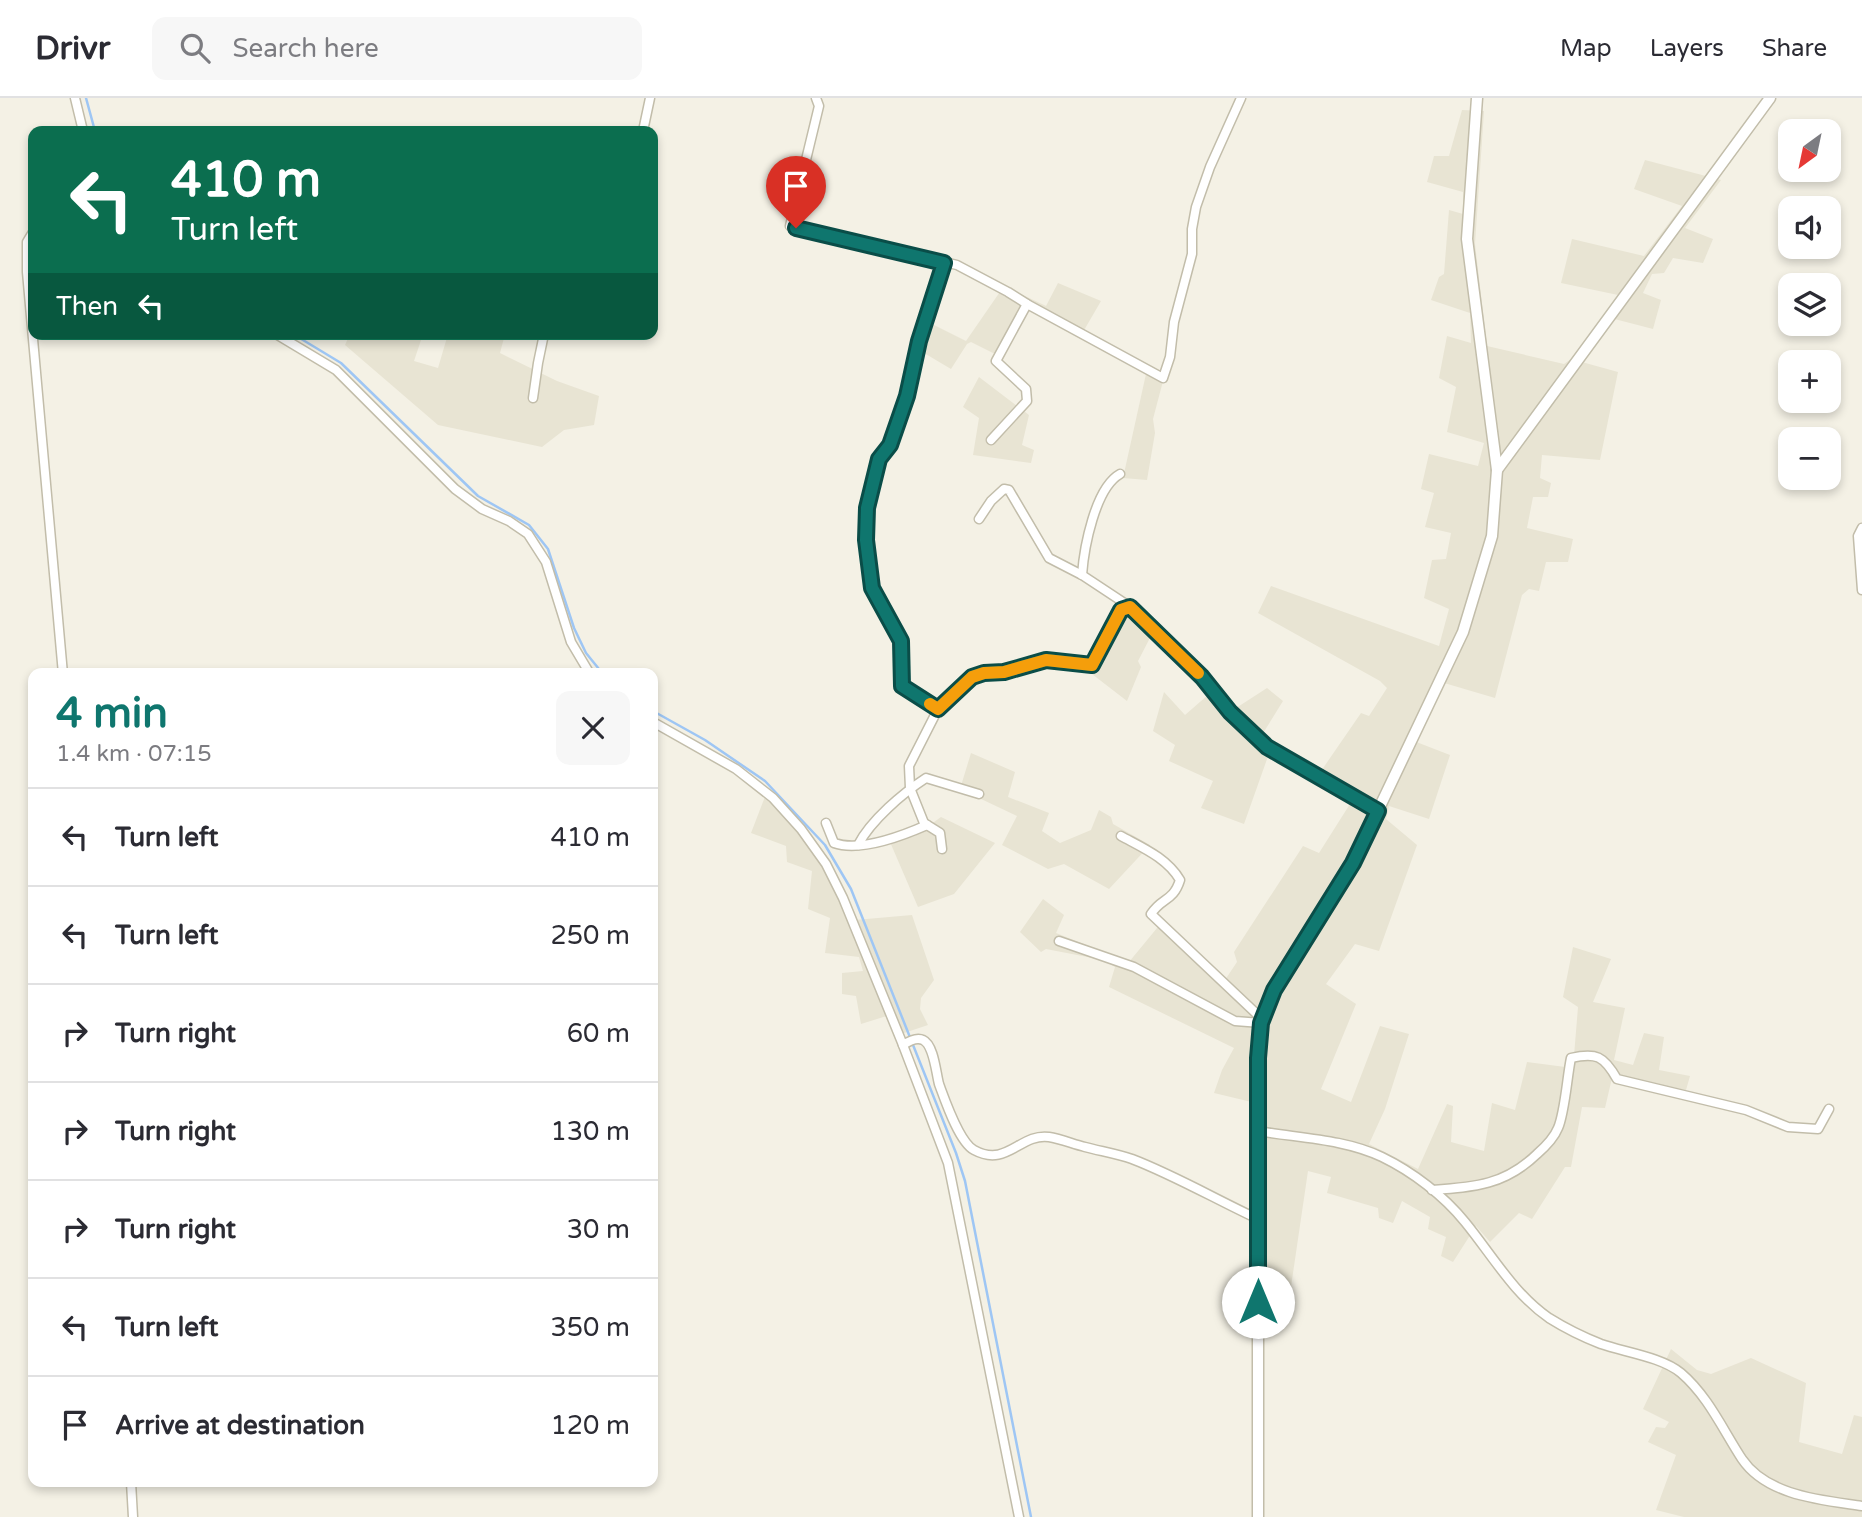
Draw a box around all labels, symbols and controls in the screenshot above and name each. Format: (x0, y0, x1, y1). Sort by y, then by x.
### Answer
search box (152, 17, 642, 80)
text: Drivr (35, 29, 110, 68)
icon: search (176, 29, 214, 67)
text: Search here (232, 33, 379, 64)
text: Map (1560, 34, 1612, 63)
text: Layers (1650, 34, 1724, 63)
text: Share (1762, 34, 1827, 63)
north arrow (1778, 119, 1841, 182)
map controls (1778, 119, 1841, 490)
text: 410 m (171, 151, 321, 210)
icon: left (56, 154, 147, 245)
pin (766, 156, 826, 228)
icon: arrive (777, 167, 815, 205)
button: sound (1778, 196, 1841, 259)
text: Turn left (171, 211, 298, 249)
button: layers (1778, 273, 1841, 336)
icon: left (132, 287, 170, 325)
text: Then (56, 291, 118, 322)
button: + (1778, 350, 1841, 413)
button: − (1778, 427, 1841, 490)
text: 4 min (56, 688, 168, 739)
button: close (556, 691, 630, 765)
text: 1.4 km · 07:15 (56, 740, 212, 768)
icon: left (56, 818, 94, 856)
text: Turn left (115, 822, 218, 853)
text: 410 m (550, 822, 630, 853)
icon: left (56, 916, 94, 954)
text: Turn left (115, 920, 218, 951)
text: 250 m (550, 920, 630, 951)
icon: right (56, 1014, 94, 1052)
text: Turn right (115, 1018, 236, 1049)
text: 60 m (567, 1018, 630, 1049)
icon: right (56, 1112, 94, 1150)
text: Turn right (115, 1116, 236, 1147)
text: 130 m (550, 1116, 630, 1147)
icon: right (56, 1210, 94, 1248)
text: Turn right (115, 1214, 236, 1245)
text: 30 m (567, 1214, 630, 1245)
position arrow (1221, 1265, 1295, 1339)
icon: left (56, 1308, 94, 1346)
text: Turn left (115, 1312, 218, 1343)
text: 350 m (550, 1312, 630, 1343)
icon: arrive (56, 1406, 94, 1444)
text: Arrive at destination (115, 1410, 365, 1441)
text: 120 m (550, 1410, 630, 1441)

